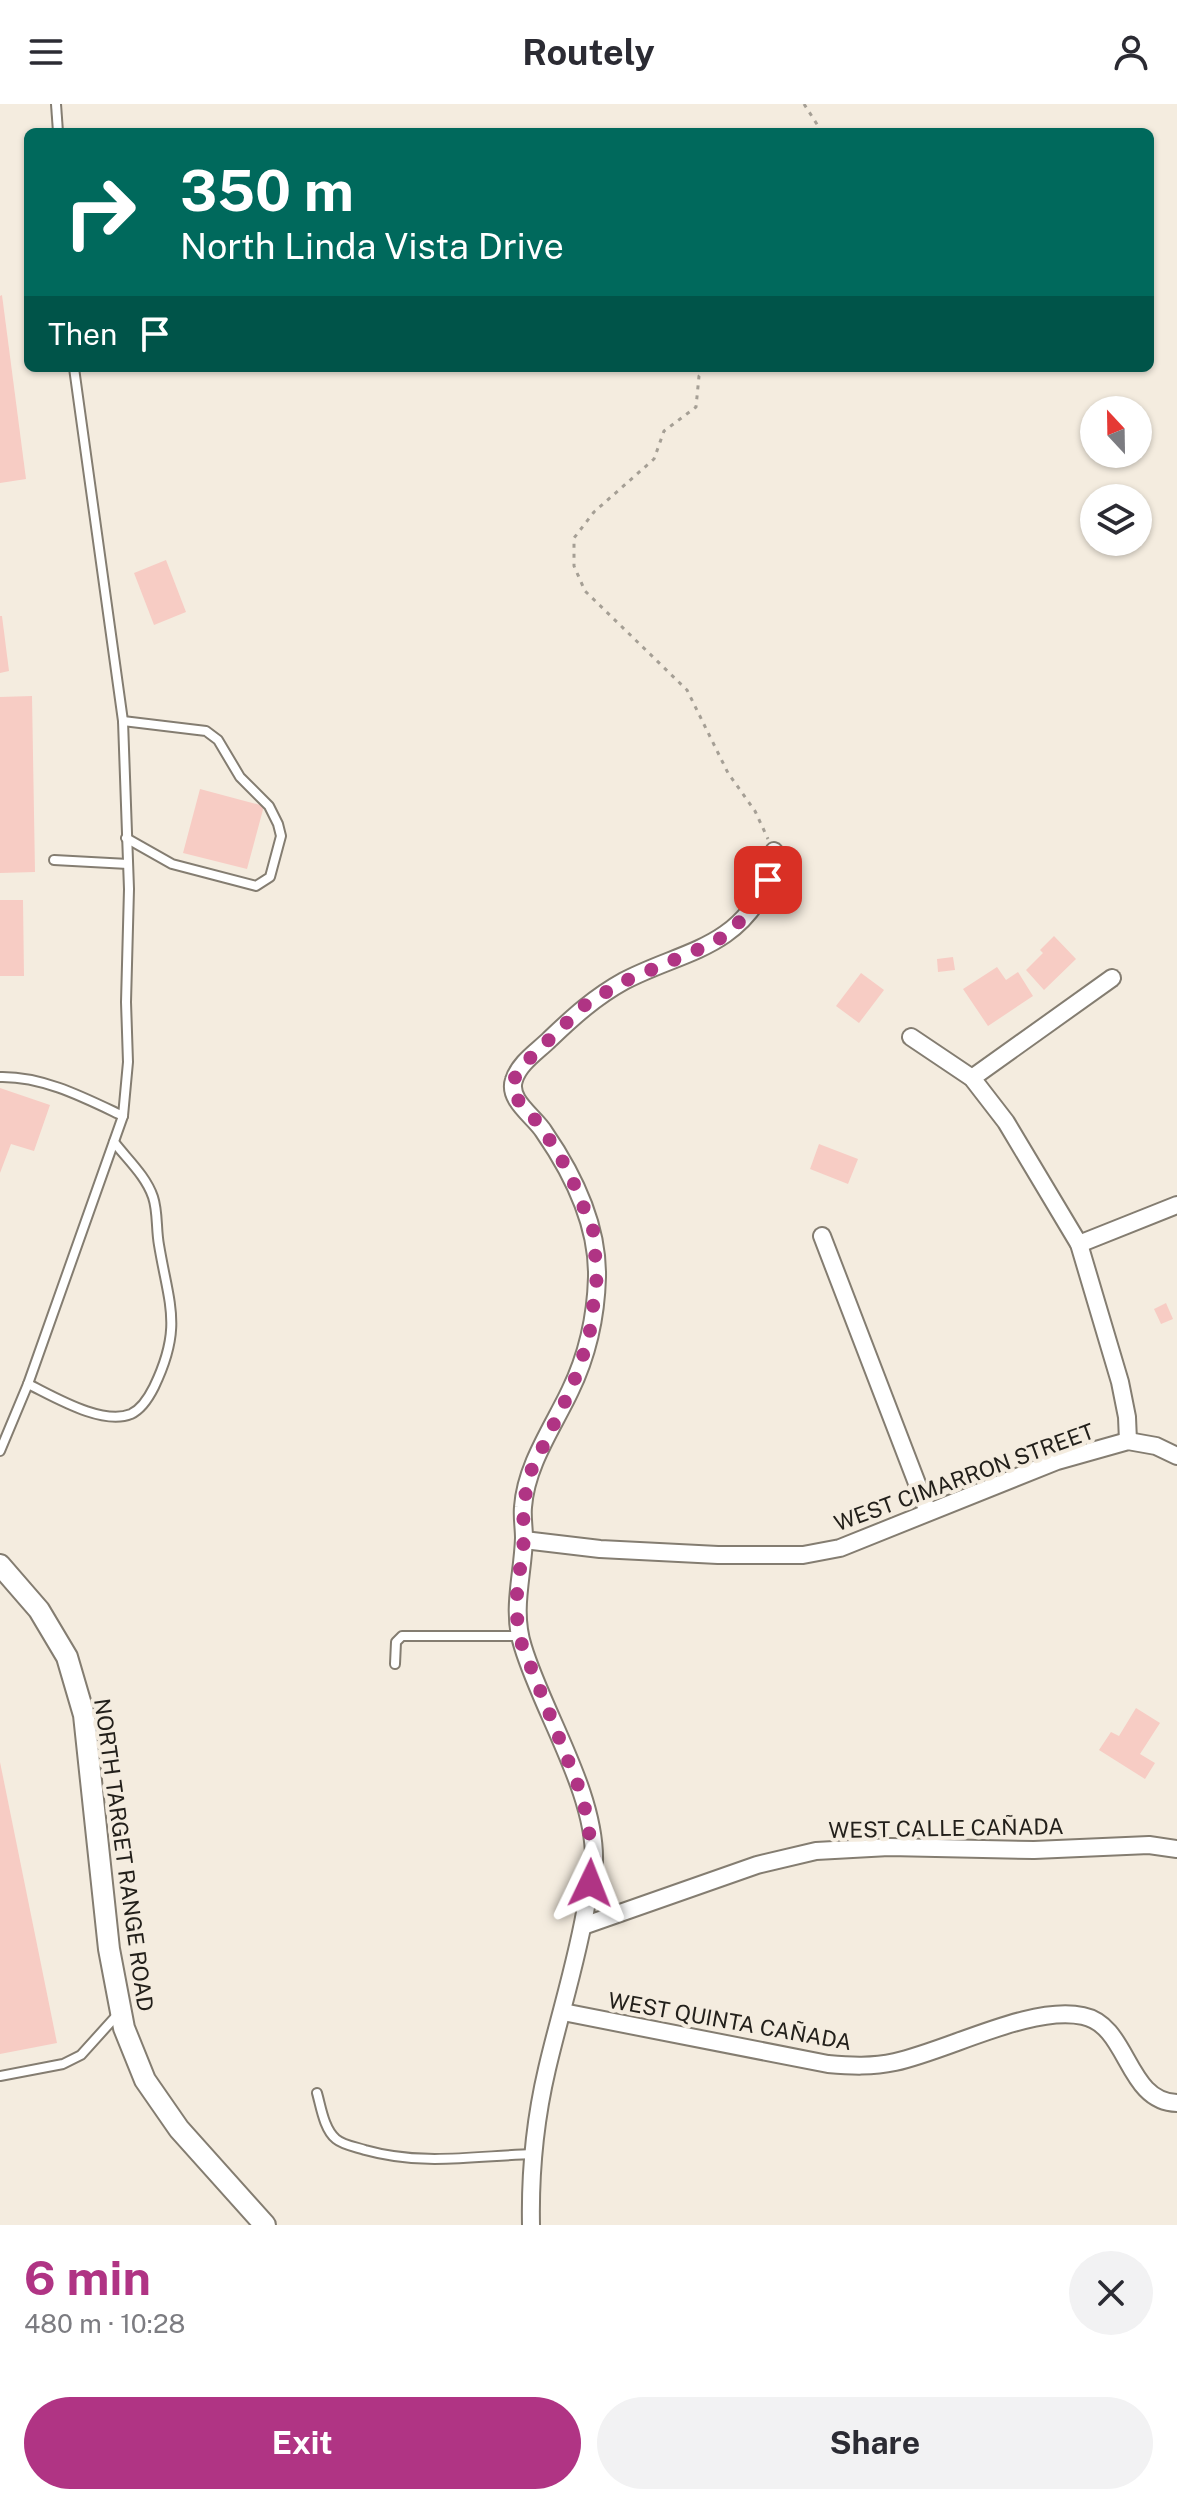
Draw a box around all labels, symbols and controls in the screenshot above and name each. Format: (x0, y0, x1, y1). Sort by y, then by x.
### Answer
icon: menu (24, 30, 68, 74)
icon: person (1109, 30, 1153, 74)
text: Routely (522, 31, 655, 73)
text: 350 m (180, 158, 354, 224)
icon: right (48, 160, 152, 264)
text: North Linda Vista Drive (180, 225, 564, 267)
icon: arrive (133, 312, 177, 356)
text: Then (48, 316, 117, 352)
north arrow (1080, 396, 1152, 468)
map controls (1080, 396, 1152, 556)
button: layers (1080, 484, 1152, 556)
pin (734, 846, 802, 914)
icon: arrive (746, 858, 790, 902)
street label: WEST CIMARRON STREET (830, 1418, 1098, 1536)
street label: NORTH TARGET RANGE ROAD (89, 1697, 159, 2013)
street label: WEST CALLE CAÑADA (828, 1812, 1064, 1843)
position arrow (548, 1841, 632, 1925)
street label: WEST QUINTA CAÑADA (606, 1986, 854, 2055)
text: 6 min (24, 2249, 151, 2306)
button: close (1069, 2251, 1153, 2335)
text: 480 m · 10:28 (24, 2308, 185, 2339)
button: Exit (24, 2397, 581, 2489)
button: Share (597, 2397, 1153, 2489)

